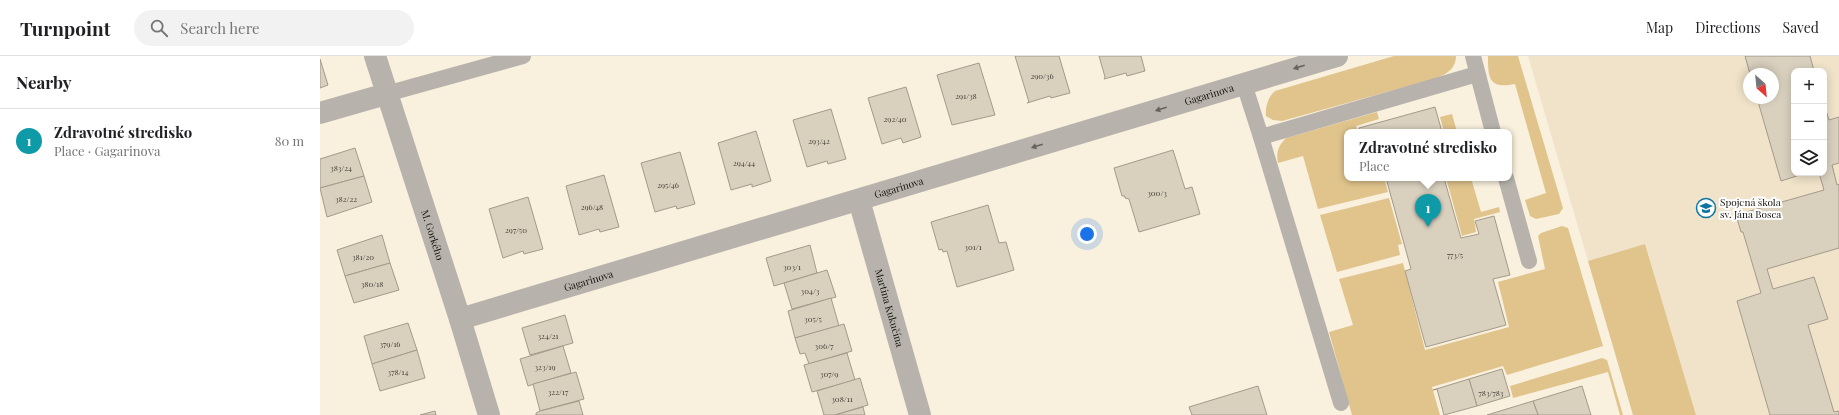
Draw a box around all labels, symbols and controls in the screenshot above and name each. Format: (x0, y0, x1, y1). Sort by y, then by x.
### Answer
search box (134, 10, 414, 46)
text: Turnpoint (20, 15, 110, 41)
icon: search (148, 17, 170, 39)
text: Search here (180, 18, 260, 38)
text: Map (1646, 18, 1673, 37)
text: Directions (1695, 18, 1761, 37)
text: Saved (1783, 18, 1819, 37)
one-way arrow (1293, 64, 1305, 70)
north arrow (1743, 68, 1779, 104)
map controls (1791, 68, 1827, 176)
button: + (1791, 68, 1827, 104)
house number: 290/36 (1030, 70, 1054, 81)
text: Nearby (16, 71, 71, 93)
street label: Gagarinova (1183, 80, 1235, 108)
house number: 291/38 (955, 90, 977, 101)
button: − (1791, 104, 1827, 140)
one-way arrow (1155, 106, 1167, 112)
house number: 292/40 (884, 113, 907, 124)
text: Zdravotné stredisko (54, 122, 192, 142)
popup (1344, 129, 1512, 181)
text: 1 (27, 132, 31, 149)
text: 80 m (275, 132, 304, 149)
house number: 293/42 (808, 135, 830, 146)
text: Zdravotné stredisko (1359, 137, 1497, 157)
button: layers (1791, 140, 1827, 176)
text: Place · Gagarinova (54, 142, 160, 159)
one-way arrow (1031, 143, 1043, 149)
house number: 294/44 (733, 157, 755, 168)
text: Place (1359, 157, 1390, 174)
house number: 383/24 (330, 162, 352, 173)
street label: Gagarinova (872, 173, 925, 201)
house number: 295/46 (657, 179, 679, 190)
house number: 300/3 (1147, 187, 1167, 198)
house number: 382/22 (335, 193, 357, 204)
pin: 1 (1415, 194, 1441, 227)
place label: Spojená škola sv. Jána Bosca (1720, 195, 1781, 221)
school or university icon: Spojená škola sv. Jána Bosca (1695, 197, 1717, 219)
house number: 296/48 (581, 201, 603, 212)
street label: M. Gorkého (418, 208, 448, 262)
house number: 297/50 (505, 224, 527, 235)
your location (1077, 224, 1097, 244)
house number: 301/1 (964, 241, 982, 252)
house number: 773/5 (1447, 249, 1463, 260)
house number: 381/20 (352, 251, 374, 262)
house number: 303/1 (783, 261, 801, 272)
street label: Gagarinova (562, 267, 615, 295)
street label: Martina Kukučína (872, 267, 907, 348)
house number: 380/18 (361, 278, 383, 289)
house number: 304/3 (801, 285, 820, 296)
house number: 305/5 (804, 313, 822, 324)
house number: 324/21 (537, 330, 559, 341)
house number: 379/16 (380, 338, 401, 349)
house number: 306/7 (815, 340, 834, 351)
house number: 323/19 (534, 361, 556, 372)
house number: 378/14 (388, 366, 408, 377)
house number: 307/9 (820, 368, 838, 379)
house number: 322/17 (548, 386, 569, 397)
house number: 783/783 (1479, 387, 1504, 398)
house number: 308/11 (831, 393, 853, 404)

